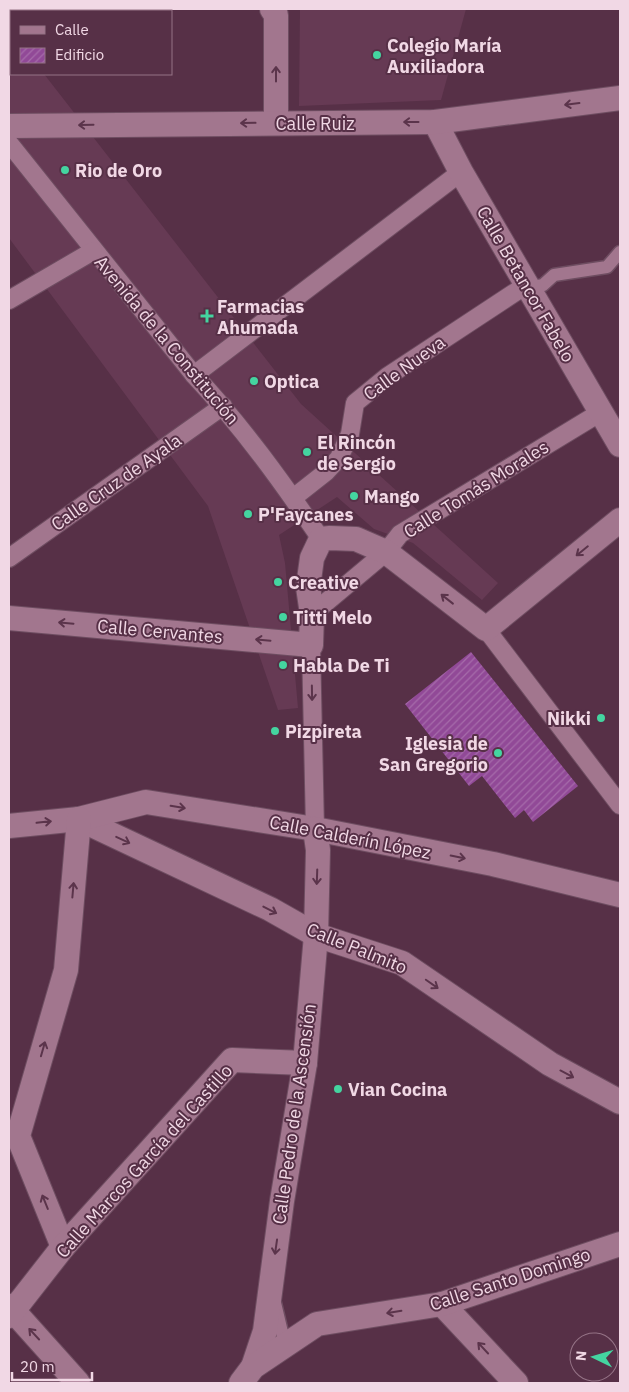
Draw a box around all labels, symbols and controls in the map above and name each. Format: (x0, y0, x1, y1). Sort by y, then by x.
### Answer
legend (10, 10, 172, 75)
text: Calle (55, 20, 89, 39)
place label: Colegio María Auxiliadora (387, 34, 502, 78)
text: Edificio (55, 45, 104, 64)
marker: Colegio María Auxiliadora (371, 49, 383, 61)
one-way arrow (271, 66, 281, 82)
one-way arrow (564, 99, 580, 109)
street label: Calle Ruiz (275, 112, 355, 135)
one-way arrow (403, 117, 419, 127)
one-way arrow (240, 118, 256, 128)
one-way arrow (78, 120, 94, 130)
place label: Rio de Oro (75, 159, 162, 182)
marker: Rio de Oro (59, 164, 71, 176)
street label: Calle Betancor Fabelo (472, 202, 580, 366)
street label: Avenida de la Constitución (90, 251, 244, 429)
place label: Farmacias Ahumada (217, 295, 304, 339)
marker: Farmacias Ahumada (201, 310, 213, 322)
street label: Calle Nueva (359, 330, 450, 405)
place label: Optica (264, 370, 319, 393)
marker: Optica (248, 375, 260, 387)
street label: Calle Cruz de Ayala (46, 428, 186, 536)
place label: El Rincón de Sergio (317, 431, 396, 475)
street label: Calle Tomás Morales (399, 435, 553, 543)
marker: El Rincón de Sergio (301, 446, 313, 458)
place label: Mango (364, 485, 420, 508)
marker: Mango (348, 490, 360, 502)
place label: P'Faycanes (258, 503, 354, 526)
marker: P'Faycanes (242, 508, 254, 520)
one-way arrow (576, 545, 589, 556)
place label: Creative (288, 571, 359, 594)
marker: Creative (272, 576, 284, 588)
one-way arrow (440, 594, 454, 604)
place label: Titti Melo (293, 606, 372, 629)
marker: Titti Melo (277, 611, 289, 623)
street label: Calle Cervantes (96, 614, 224, 648)
one-way arrow (58, 618, 74, 628)
one-way arrow (255, 636, 271, 645)
place label: Habla De Ti (293, 654, 390, 677)
marker: Habla De Ti (277, 659, 289, 671)
one-way arrow (307, 685, 317, 701)
place label: Nikki (547, 707, 591, 730)
marker: Nikki (595, 712, 607, 724)
place label: Pizpireta (285, 720, 362, 743)
marker: Pizpireta (269, 725, 281, 737)
place label: Iglesia de San Gregorio (379, 732, 488, 776)
marker: Iglesia de San Gregorio (492, 747, 504, 759)
one-way arrow (169, 802, 185, 812)
street label: Calle Calderín López (267, 810, 433, 864)
one-way arrow (36, 818, 52, 827)
one-way arrow (115, 835, 130, 845)
one-way arrow (450, 853, 466, 863)
one-way arrow (312, 869, 322, 885)
one-way arrow (68, 882, 78, 898)
one-way arrow (262, 906, 277, 915)
street label: Calle Palmito (303, 917, 411, 979)
one-way arrow (425, 979, 439, 989)
street label: Calle Pedro de la Ascensión (267, 1002, 321, 1226)
one-way arrow (39, 1041, 49, 1057)
street label: Calle Marcos García del Castillo (51, 1059, 237, 1263)
one-way arrow (560, 1069, 575, 1079)
place label: Vian Cocina (348, 1078, 447, 1101)
marker: Vian Cocina (332, 1083, 344, 1095)
one-way arrow (40, 1195, 49, 1210)
one-way arrow (271, 1239, 281, 1255)
street label: Calle Santo Domingo (427, 1242, 593, 1316)
one-way arrow (386, 1307, 402, 1317)
one-way arrow (28, 1328, 40, 1341)
north arrow (569, 1332, 619, 1382)
one-way arrow (477, 1341, 489, 1354)
scale bar (12, 1350, 92, 1382)
text: N (572, 1350, 590, 1362)
text: 20 m (20, 1357, 55, 1376)

